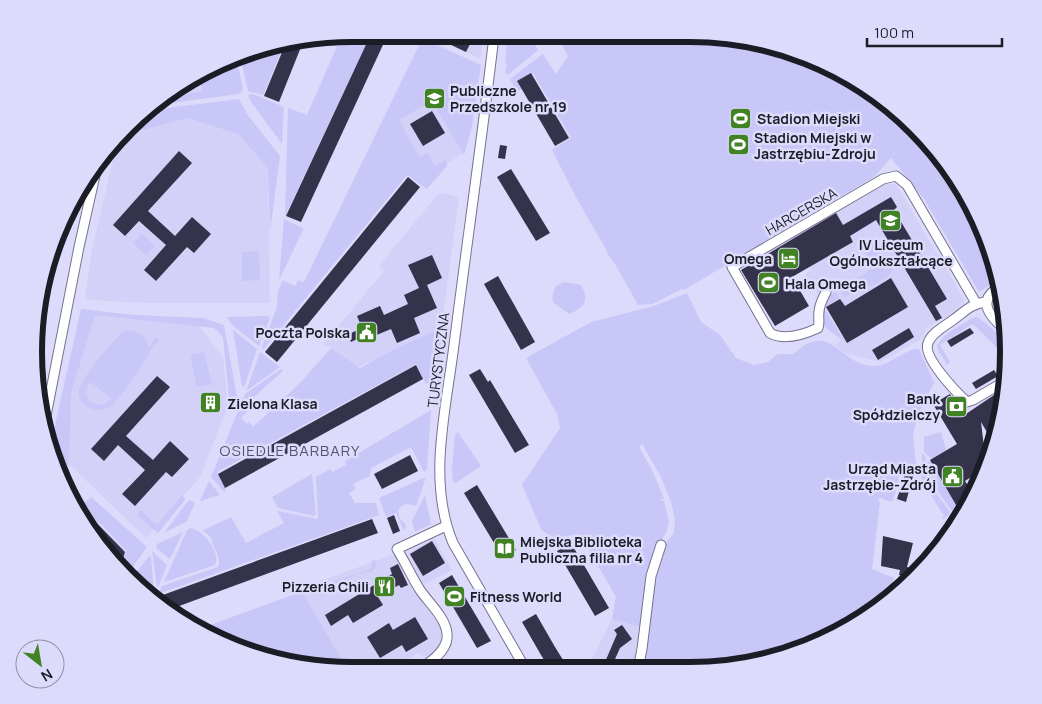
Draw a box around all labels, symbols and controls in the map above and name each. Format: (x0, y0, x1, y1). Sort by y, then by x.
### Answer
scale bar (867, 15, 1002, 47)
text: 100 m (874, 22, 914, 43)
place label: Publiczne Przedszkole nr 19 (450, 81, 567, 116)
school or university icon: Publiczne Przedszkole nr 19 (422, 86, 446, 110)
sports icon: Stadion Miejski (729, 106, 753, 130)
place label: Stadion Miejski (757, 109, 861, 128)
place label: Stadion Miejski w Jastrzębiu-Zdroju (754, 128, 876, 163)
sports icon: Stadion Miejski w Jastrzębiu-Zdroju (726, 133, 750, 157)
street label: HARCERSKA (762, 183, 840, 239)
school or university icon: IV Liceum Ogólnokształcące (879, 209, 903, 233)
place label: IV Liceum Ogólnokształcące (829, 235, 953, 270)
hotel icon: Omega (776, 246, 800, 270)
place label: Omega (724, 249, 772, 268)
sports icon: Hala Omega (757, 271, 781, 295)
place label: Hala Omega (785, 274, 866, 293)
street label: TURYSTYCZNA (423, 311, 453, 409)
public building icon: Poczta Polska (354, 320, 378, 344)
place label: Poczta Polska (255, 323, 350, 342)
place label: Bank Spółdzielczy (853, 389, 940, 424)
building icon: Zielona Klasa (199, 391, 223, 415)
place label: Zielona Klasa (227, 394, 318, 413)
bank icon: Bank Spółdzielczy (944, 394, 968, 418)
district label: OSIEDLE BARBARY (220, 440, 360, 461)
place label: Urząd Miasta Jastrzębie-Zdrój (823, 459, 936, 494)
public building icon: Urząd Miasta Jastrzębie-Zdrój (940, 464, 964, 488)
place label: Miejska Biblioteka Publiczna filia nr 4 (520, 532, 643, 567)
library icon: Miejska Biblioteka Publiczna filia nr 4 (492, 537, 516, 561)
restaurant icon: Pizzeria Chili (373, 574, 397, 598)
place label: Pizzeria Chili (282, 577, 369, 596)
sports icon: Fitness World (442, 584, 466, 608)
place label: Fitness World (470, 587, 562, 606)
north arrow (15, 639, 65, 689)
text: N (38, 665, 56, 686)

